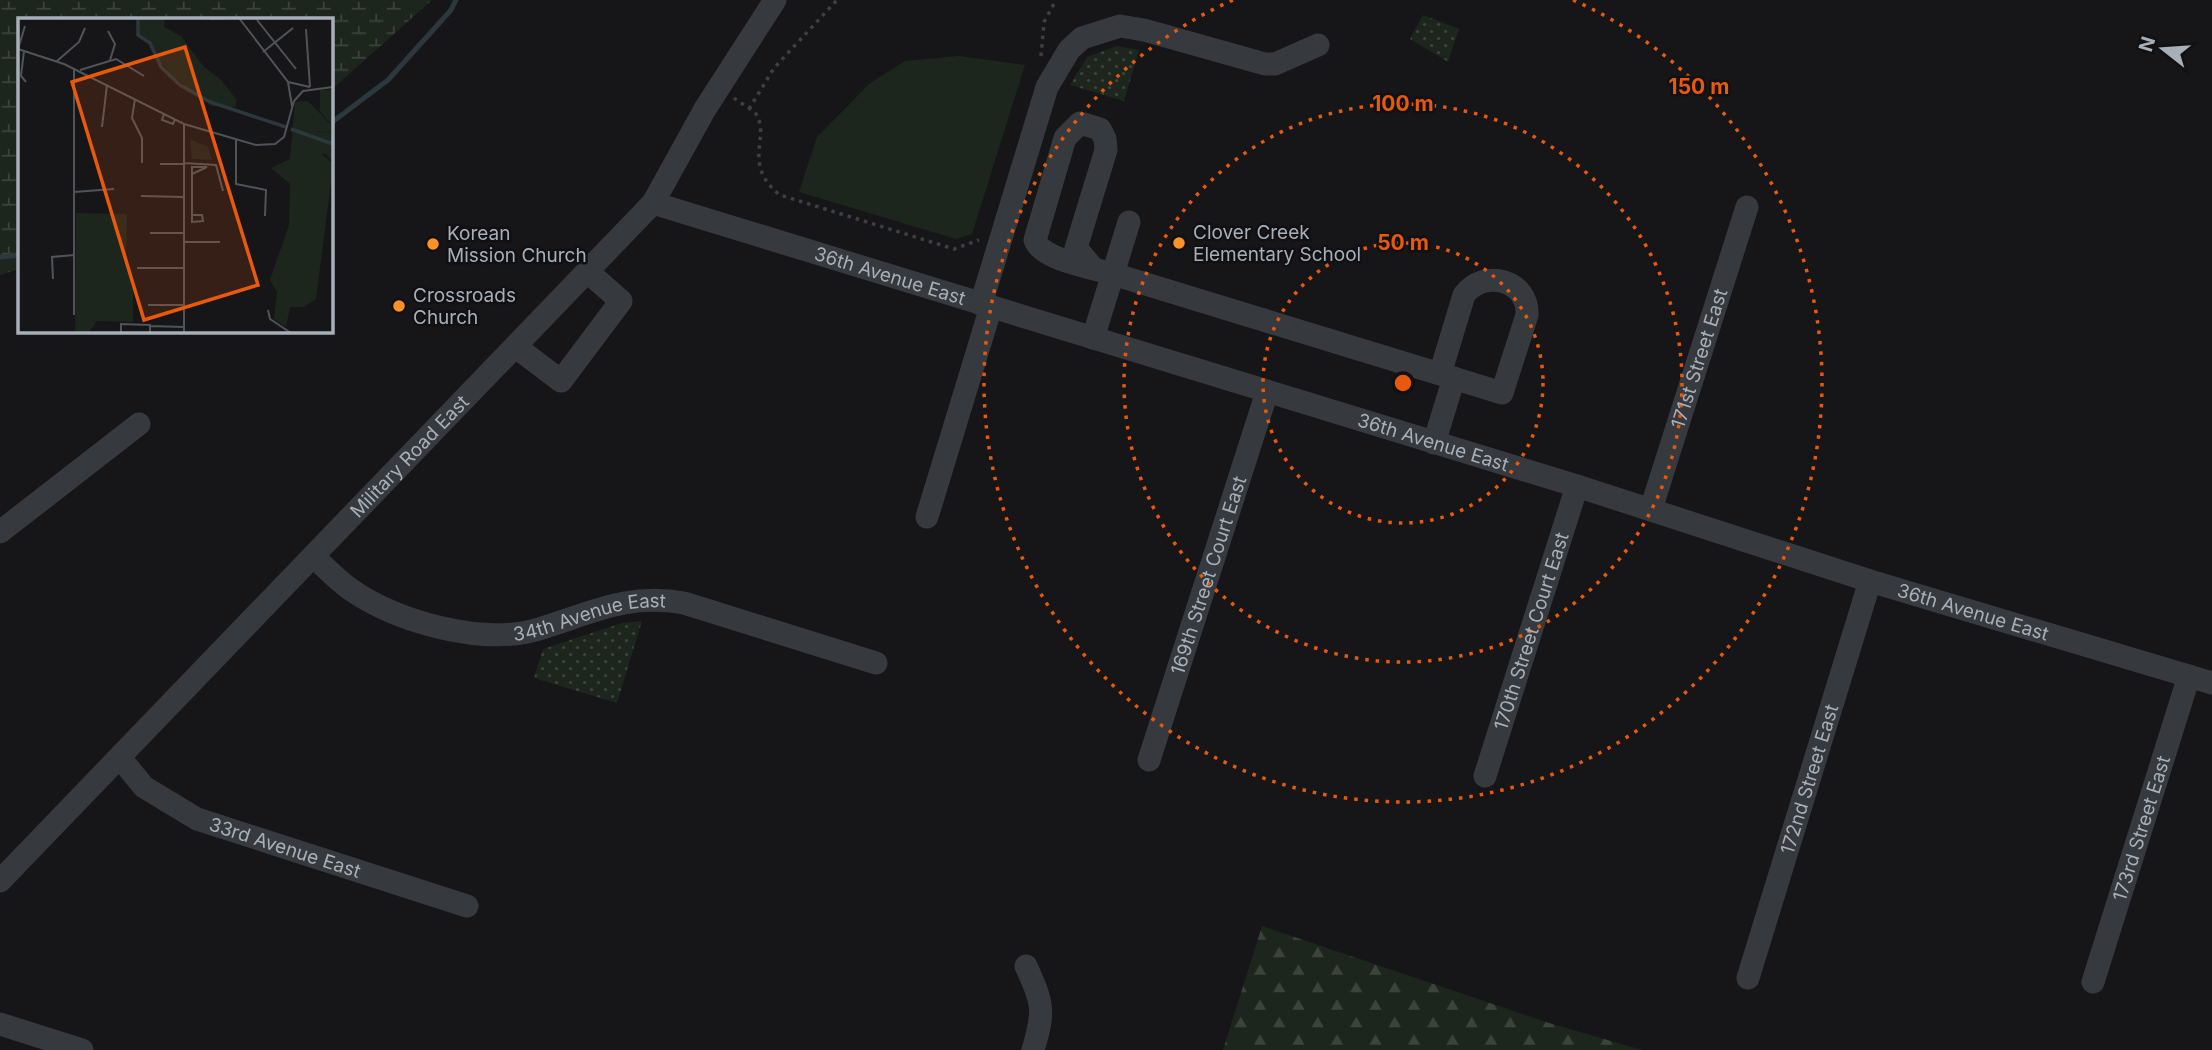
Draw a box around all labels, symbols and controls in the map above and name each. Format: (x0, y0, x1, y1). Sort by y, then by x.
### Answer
north arrow (2128, 14, 2198, 84)
inset map (18, 18, 332, 332)
text: N (2134, 34, 2160, 54)
text: 150 m (1669, 74, 1729, 99)
text: 100 m (1372, 91, 1434, 116)
place label: Clover Creek Elementary School (1193, 221, 1361, 266)
place label: Korean Mission Church (447, 222, 587, 267)
text: 50 m (1377, 230, 1429, 255)
marker: Clover Creek Elementary School (1171, 235, 1187, 251)
marker: Korean Mission Church (425, 236, 441, 252)
street label: 36th Avenue East (812, 242, 968, 310)
place label: Crossroads Church (413, 284, 516, 329)
street label: 171st Street East (1666, 286, 1732, 431)
marker: Crossroads Church (391, 298, 407, 314)
centre of rings (1391, 371, 1415, 395)
street label: Military Road East (346, 390, 474, 522)
street label: 36th Avenue East (1355, 408, 1511, 476)
street label: 169th Street Court East (1166, 473, 1251, 678)
street label: 170th Street Court East (1489, 530, 1574, 733)
street label: 36th Avenue East (1895, 579, 2051, 646)
street label: 34th Avenue East (512, 589, 666, 646)
street label: 172nd Street East (1776, 702, 1843, 857)
street label: 173rd Street East (2108, 753, 2175, 904)
street label: 33rd Avenue East (206, 813, 363, 883)

